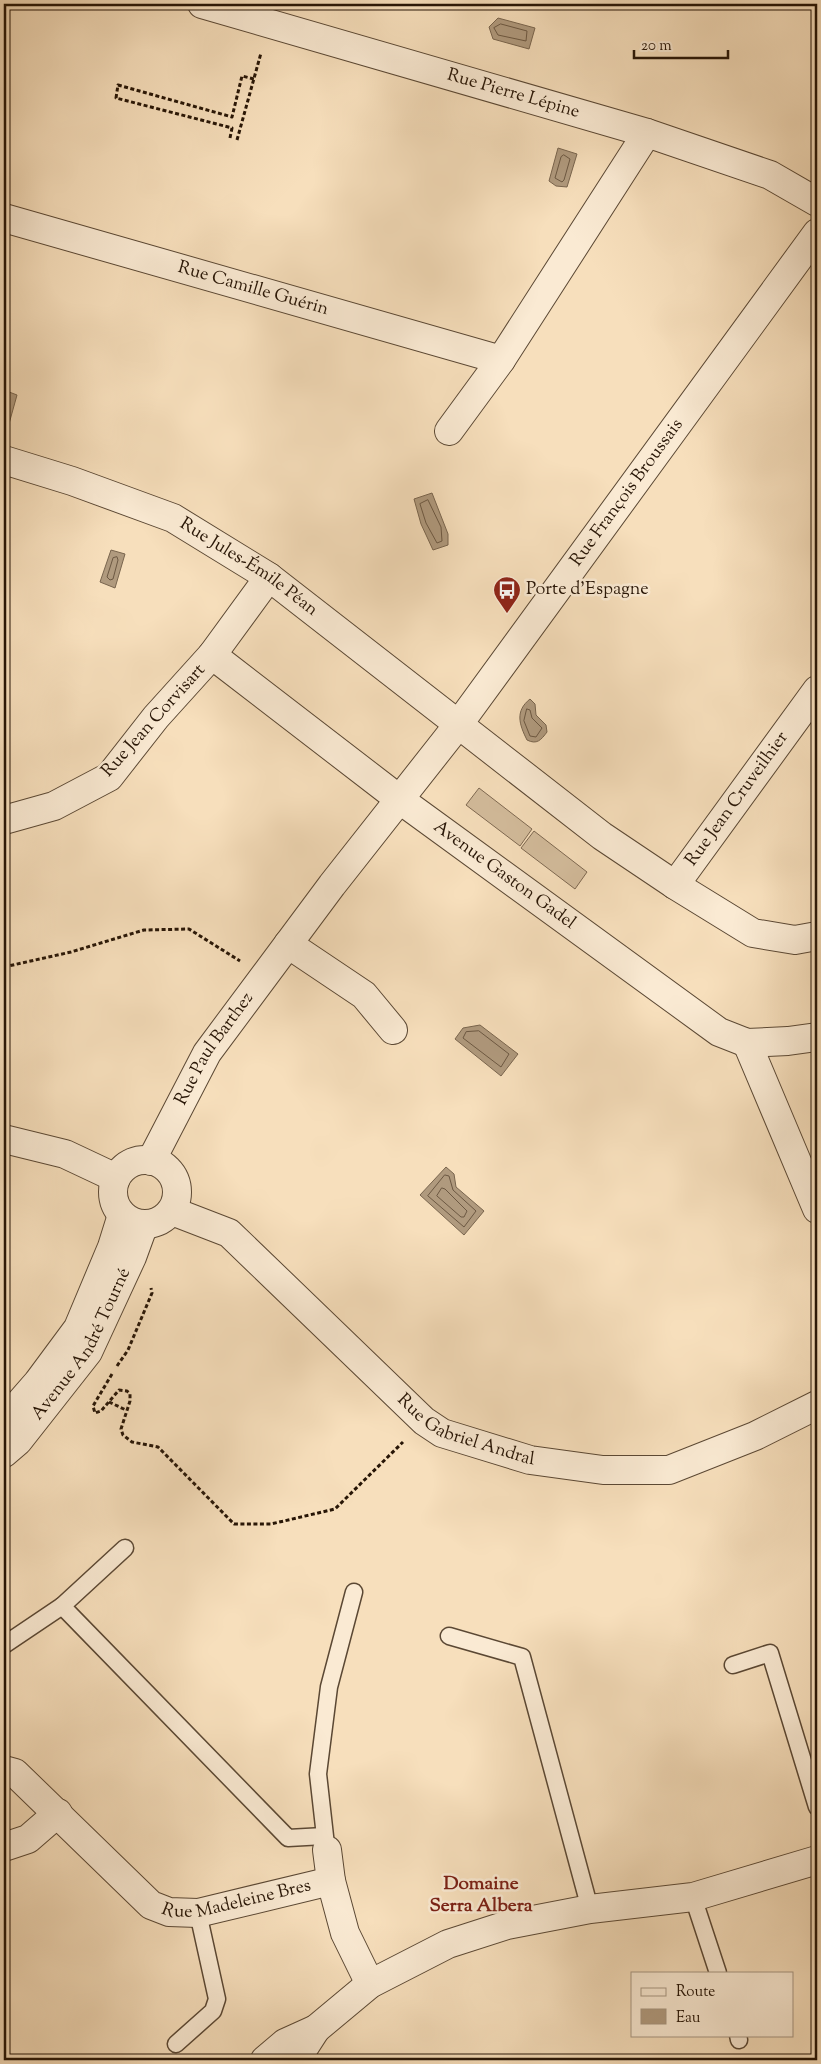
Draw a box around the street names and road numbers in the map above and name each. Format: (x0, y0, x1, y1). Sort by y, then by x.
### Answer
street label: Rue Pierre Lépine (444, 63, 583, 126)
street label: Rue Camille Guérin (175, 255, 332, 323)
street label: Rue François Broussais (565, 414, 690, 572)
street label: Rue Jules-Émile Péan (174, 512, 323, 623)
street label: Rue Jean Corvisart (96, 659, 212, 783)
street label: Rue Jean Cruveilhier (679, 726, 795, 872)
street label: Avenue Gaston Gadel (427, 815, 581, 936)
street label: Rue Paul Barthez (169, 987, 261, 1110)
street label: Avenue André Tourné (26, 1264, 138, 1426)
street label: Rue Gabriel Andral (391, 1388, 536, 1473)
street label: Rue Madeleine Bres (157, 1873, 314, 1926)

